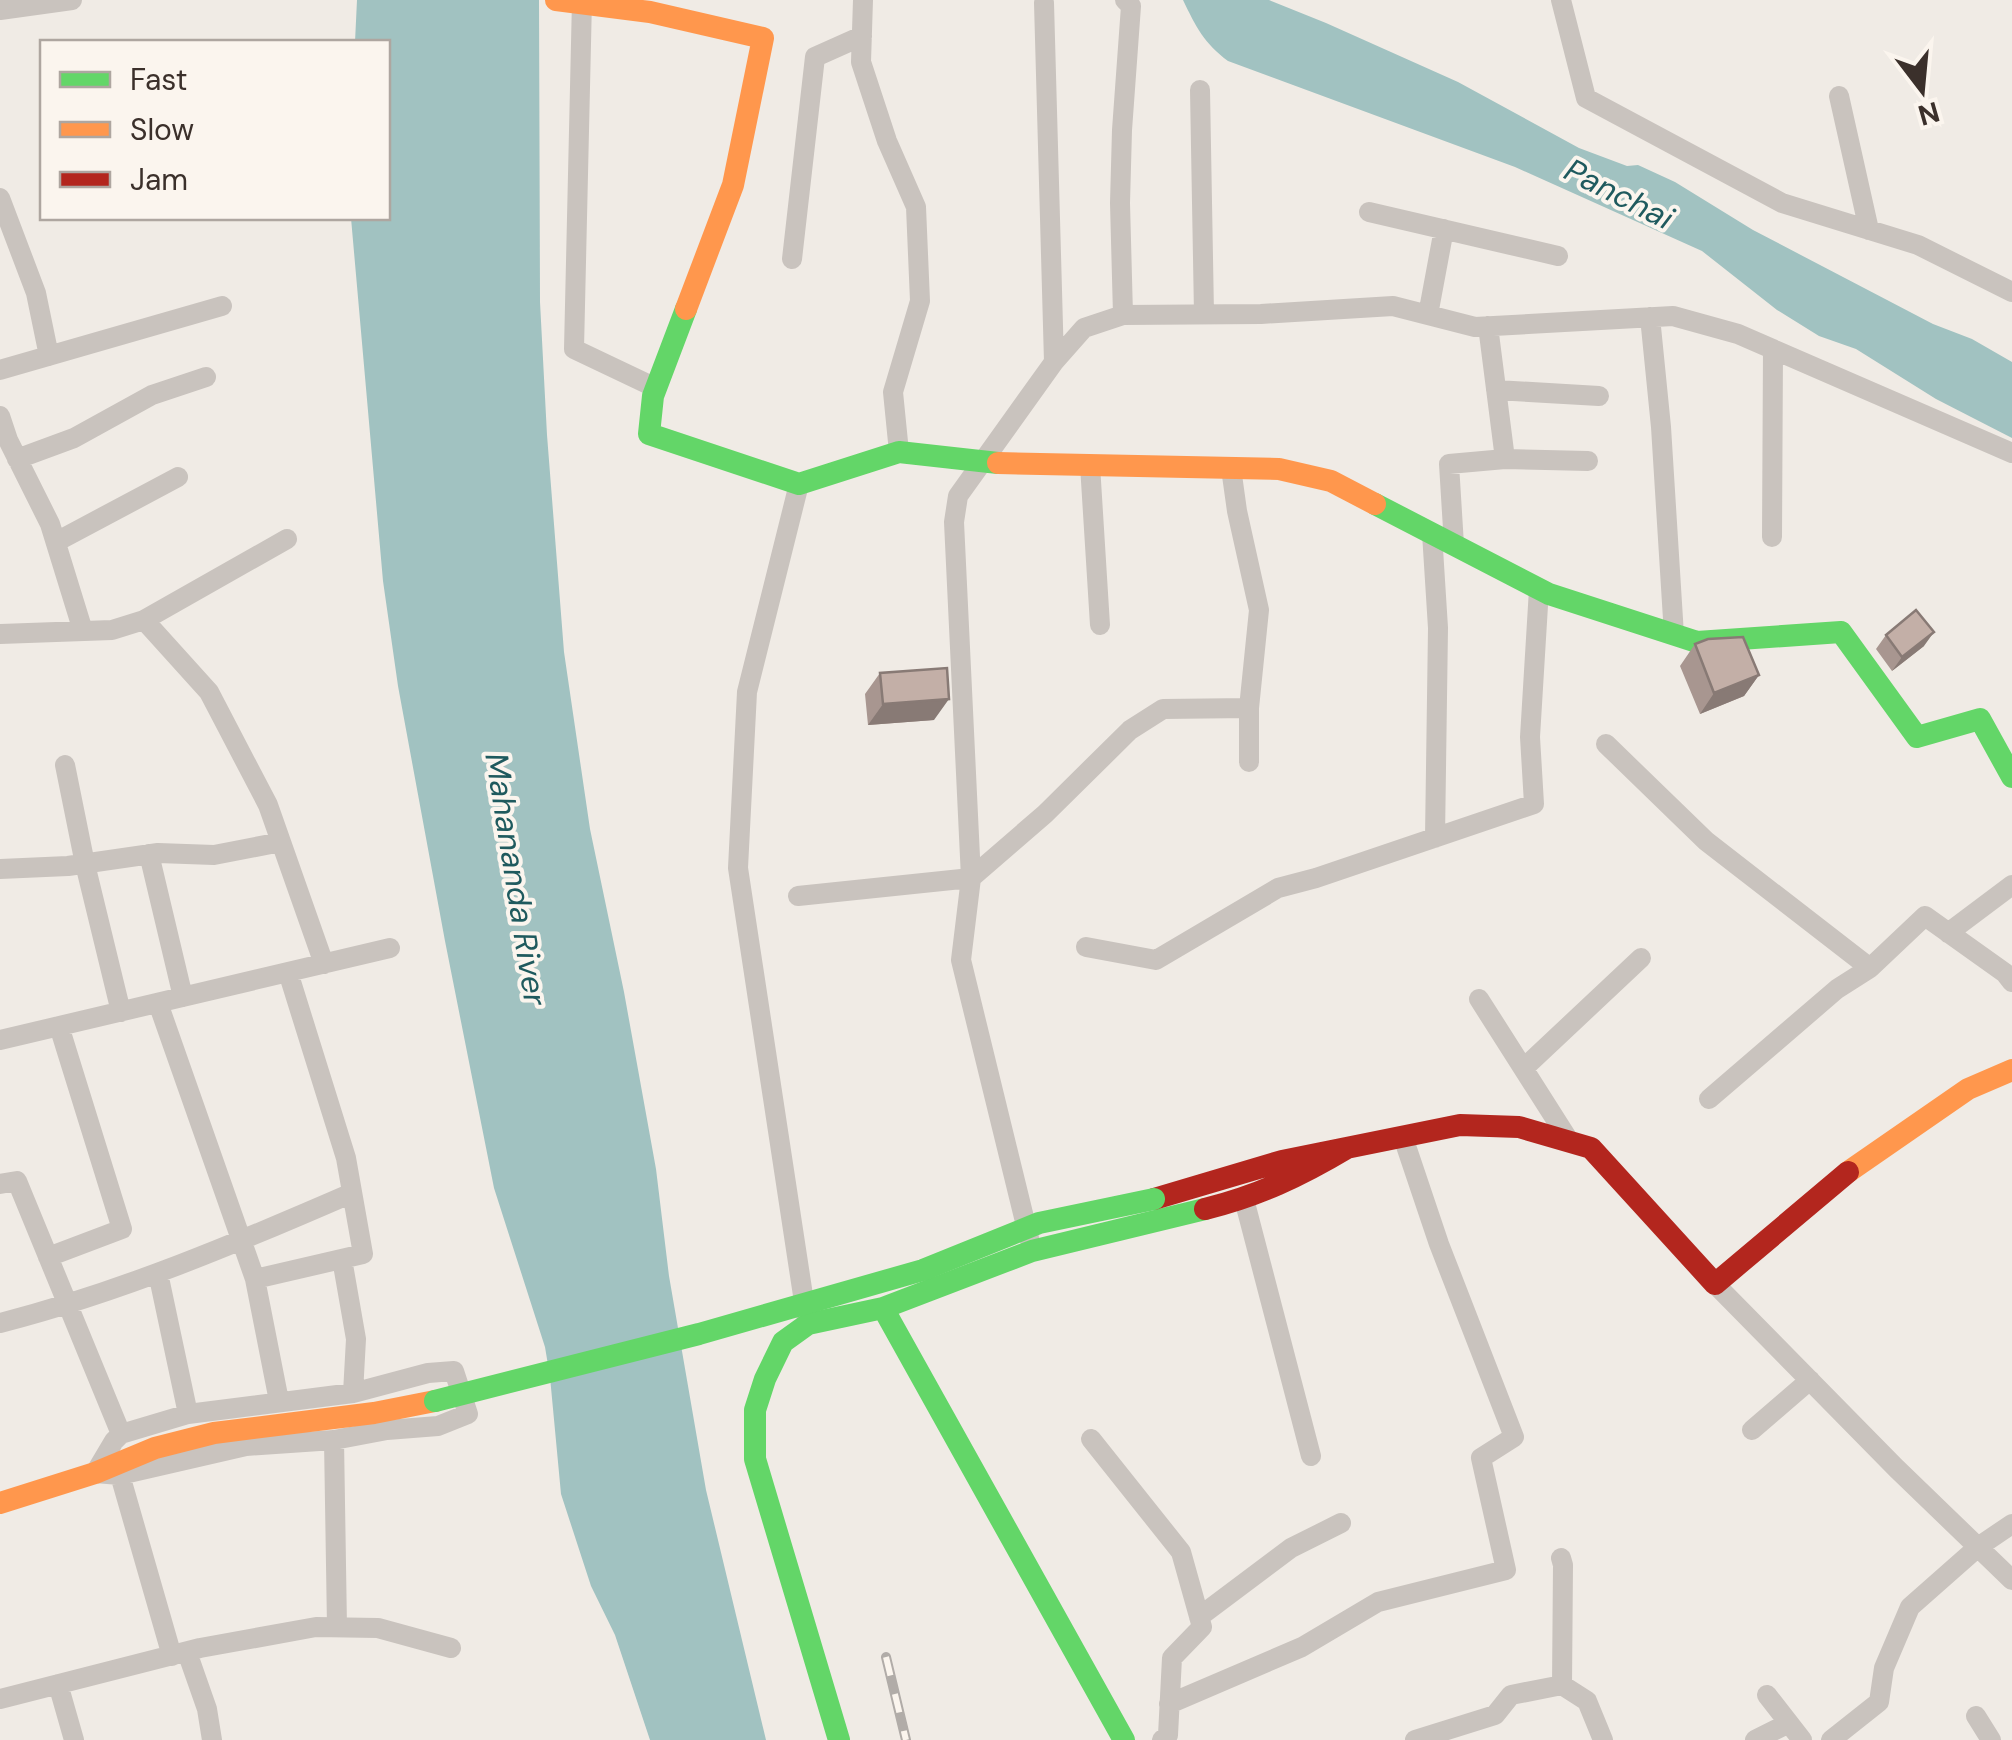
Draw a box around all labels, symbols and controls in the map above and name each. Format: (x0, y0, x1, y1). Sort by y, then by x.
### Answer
legend (40, 40, 390, 220)
north arrow (1872, 40, 1972, 140)
text: Fast (130, 60, 188, 99)
text: N (1914, 93, 1944, 134)
text: Slow (130, 110, 194, 149)
water label: Panchai (1557, 149, 1682, 240)
text: Jam (130, 160, 188, 199)
water label: Mahananda River (475, 750, 557, 1009)

